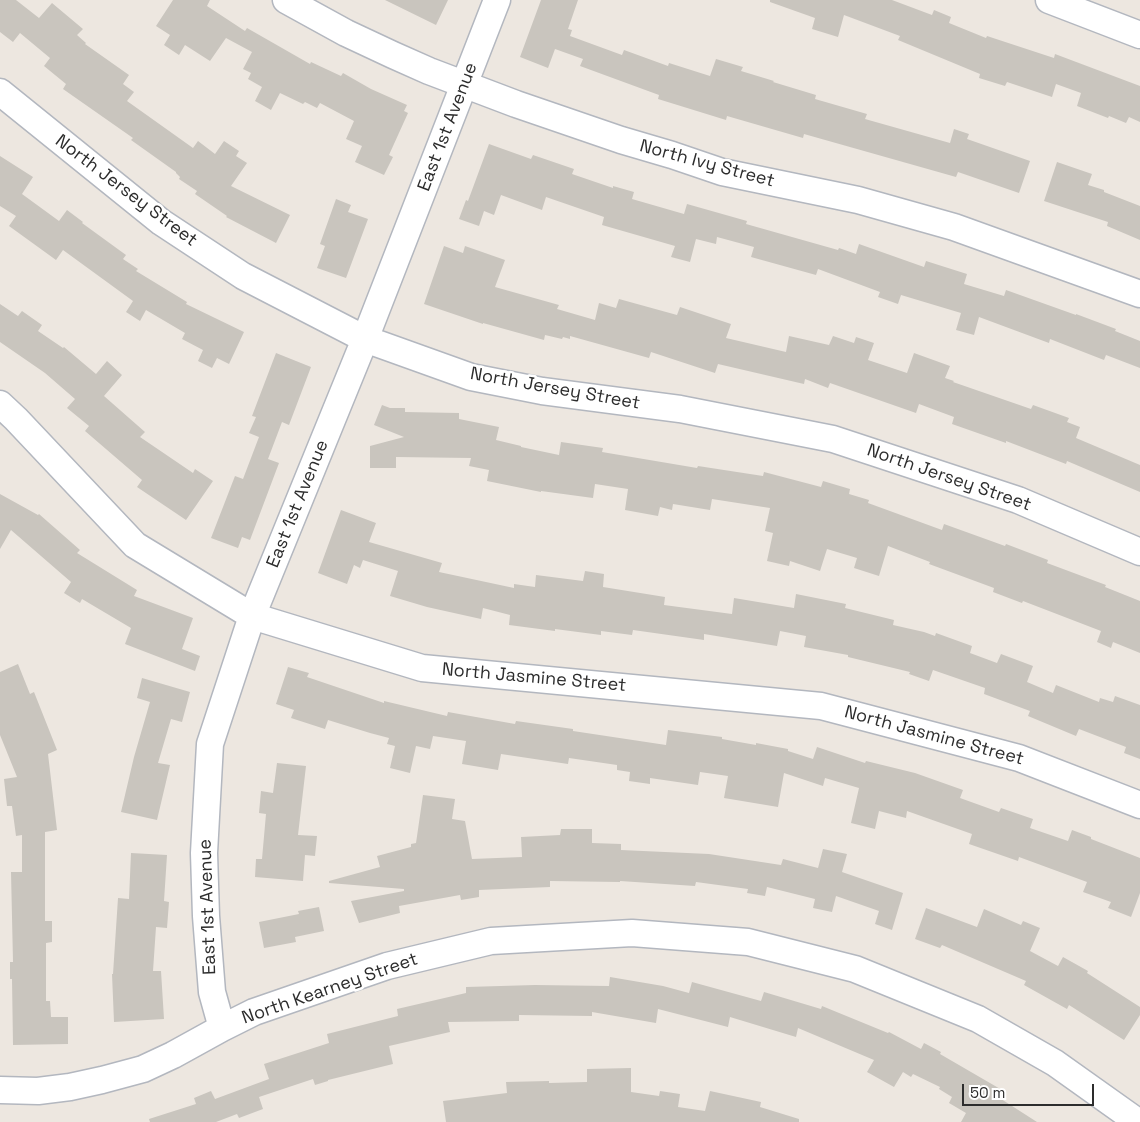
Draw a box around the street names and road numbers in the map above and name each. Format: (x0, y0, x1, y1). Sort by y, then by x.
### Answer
street label: East 1st Avenue (414, 60, 482, 194)
street label: North Jersey Street (51, 131, 201, 251)
street label: North Ivy Street (637, 136, 777, 192)
street label: North Jersey Street (468, 363, 642, 415)
street label: East 1st Avenue (263, 437, 333, 571)
street label: North Jersey Street (864, 440, 1034, 516)
street label: North Jasmine Street (441, 659, 627, 697)
street label: North Jasmine Street (842, 702, 1026, 770)
street label: East 1st Avenue (195, 839, 221, 975)
street label: North Kearney Street (239, 949, 421, 1029)

